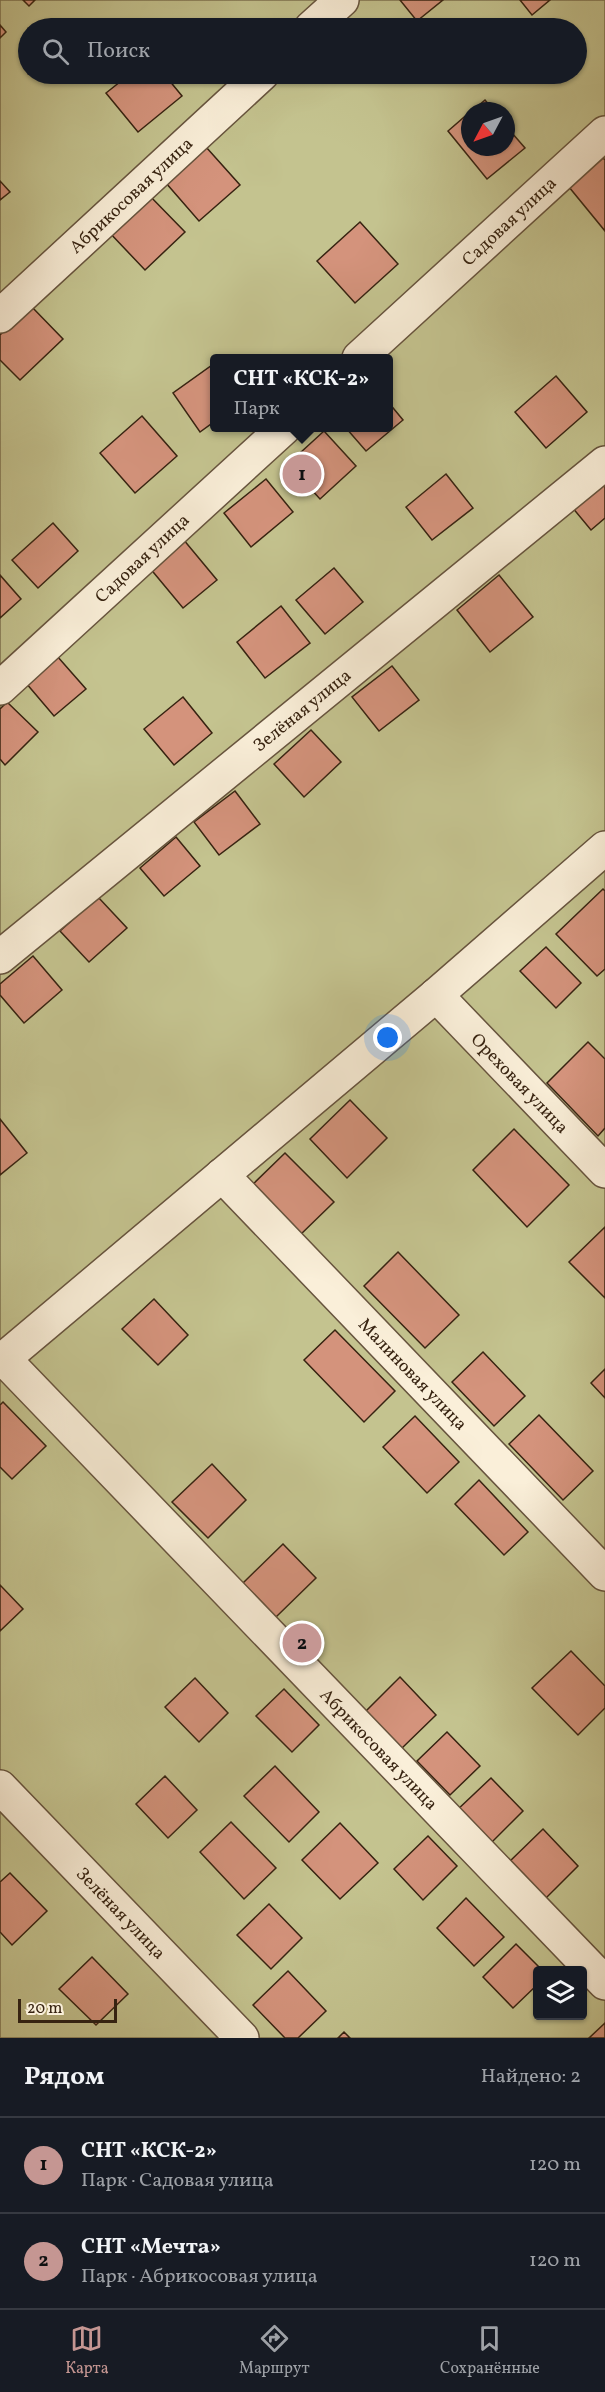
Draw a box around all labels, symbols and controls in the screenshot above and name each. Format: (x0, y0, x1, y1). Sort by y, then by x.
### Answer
search box (18, 18, 587, 84)
icon: search (39, 35, 72, 68)
text: Поиск (87, 36, 150, 67)
north arrow (461, 102, 515, 156)
street label: Абрикосовая улица (65, 132, 199, 260)
street label: Садовая улица (457, 172, 563, 273)
popup (210, 354, 393, 432)
text: СНТ «КСК-2» (233, 364, 370, 395)
text: Парк (233, 395, 280, 423)
pin: 1 (282, 452, 322, 496)
street label: Садовая улица (90, 509, 196, 610)
street label: Зелёная улица (249, 664, 357, 759)
your location (373, 1023, 402, 1052)
street label: Ореховая улица (464, 1028, 574, 1140)
street label: Малиновая улица (352, 1313, 472, 1437)
pin: 2 (282, 1620, 322, 1666)
street label: Абрикосовая улица (313, 1684, 443, 1817)
street label: Зелёная улица (69, 1862, 170, 1966)
map controls (533, 1966, 587, 2020)
button: layers (533, 1966, 587, 2020)
scale bar (18, 1996, 117, 2024)
text: 20 m (27, 1998, 62, 2020)
text: Рядом (24, 2059, 104, 2095)
text: Найдено: 2 (481, 2063, 581, 2091)
text: СНТ «КСК-2» (81, 2136, 217, 2167)
text: 1 (39, 2151, 48, 2179)
text: 120 m (529, 2151, 581, 2179)
text: Парк · Садовая улица (81, 2167, 274, 2195)
text: СНТ «Мечта» (81, 2232, 221, 2263)
text: 2 (38, 2247, 49, 2275)
text: 120 m (529, 2247, 581, 2275)
text: Парк · Абрикосовая улица (81, 2263, 318, 2291)
tab: Карта (65, 2322, 109, 2380)
tab: Маршрут (239, 2322, 310, 2380)
tab: Сохранённые (440, 2322, 540, 2380)

